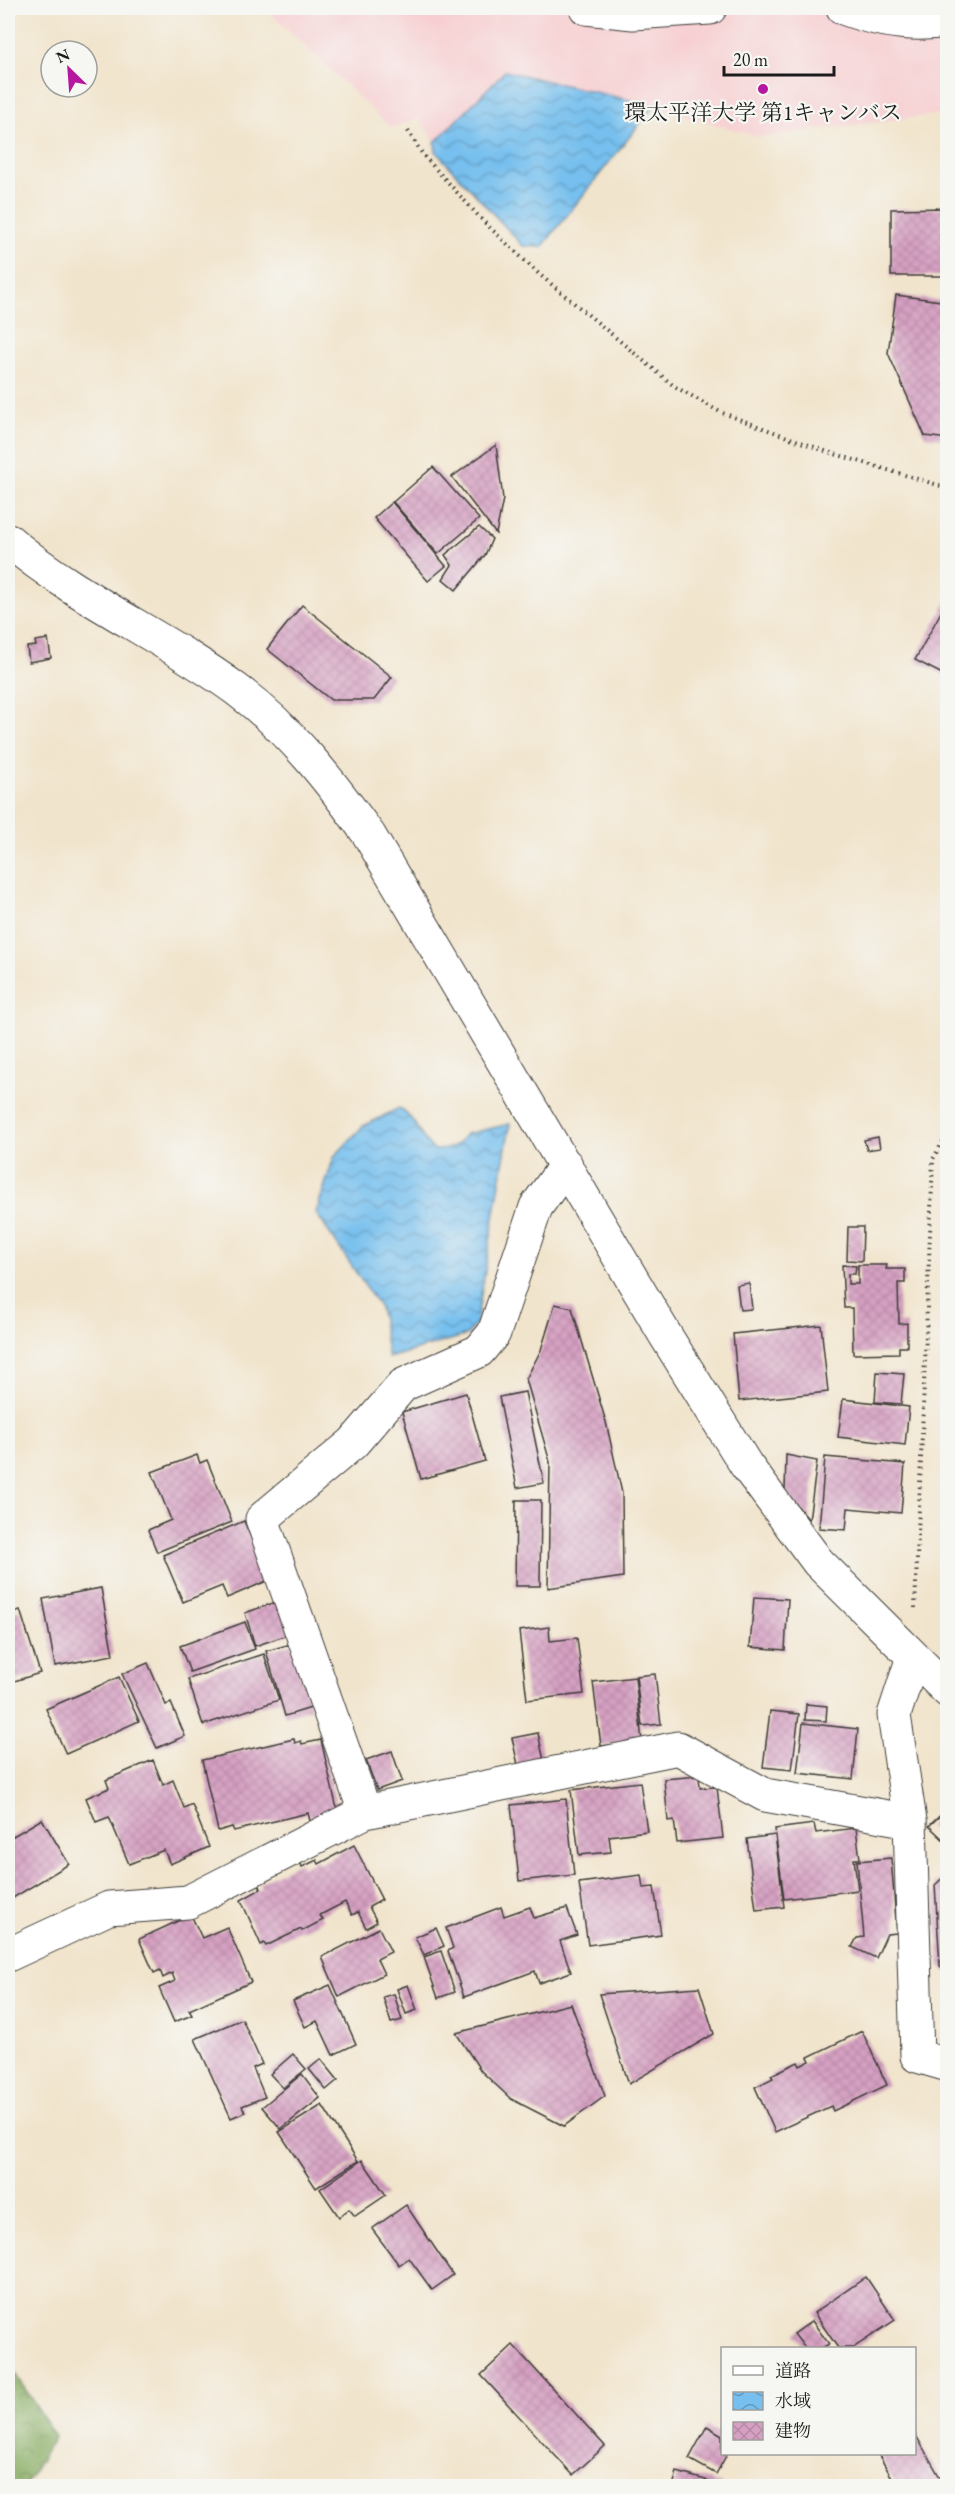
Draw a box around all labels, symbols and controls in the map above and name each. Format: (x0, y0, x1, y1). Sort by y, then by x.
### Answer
north arrow (39, 39, 99, 99)
scale bar (724, 39, 834, 77)
text: N (53, 44, 73, 68)
text: 20 m (733, 48, 768, 71)
marker: 環太平洋大学 第1キャンバス (756, 82, 770, 96)
place label: 環太平洋大学 第1キャンバス (624, 98, 902, 127)
legend (721, 2347, 916, 2455)
text: 道路 (775, 2359, 811, 2382)
text: 水域 (775, 2389, 811, 2412)
text: 建物 (775, 2419, 811, 2442)

